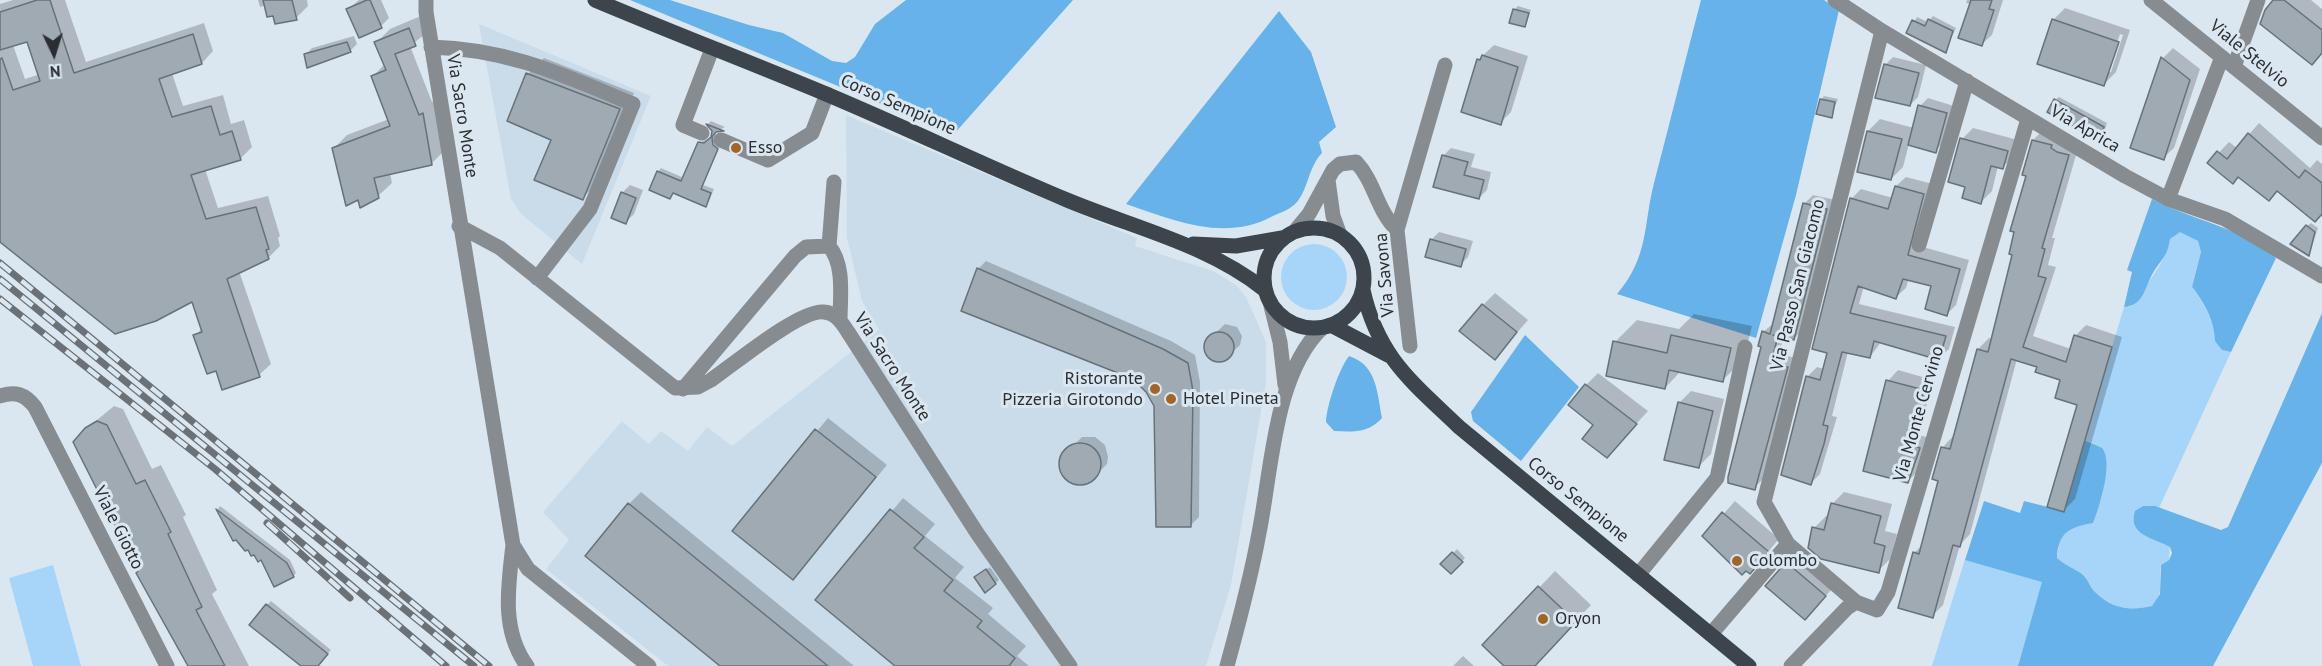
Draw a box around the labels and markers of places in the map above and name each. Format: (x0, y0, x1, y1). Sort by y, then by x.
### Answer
place label: Esso (748, 137, 782, 159)
marker: Esso (729, 141, 743, 155)
place label: Ristorante Pizzeria Girotondo (1002, 368, 1143, 410)
marker: Ristorante Pizzeria Girotondo (1148, 382, 1162, 396)
place label: Hotel Pineta (1183, 388, 1279, 410)
marker: Hotel Pineta (1164, 392, 1178, 406)
place label: Colombo (1749, 550, 1817, 572)
marker: Colombo (1730, 554, 1744, 568)
place label: Oryon (1555, 608, 1601, 630)
marker: Oryon (1536, 612, 1550, 626)

